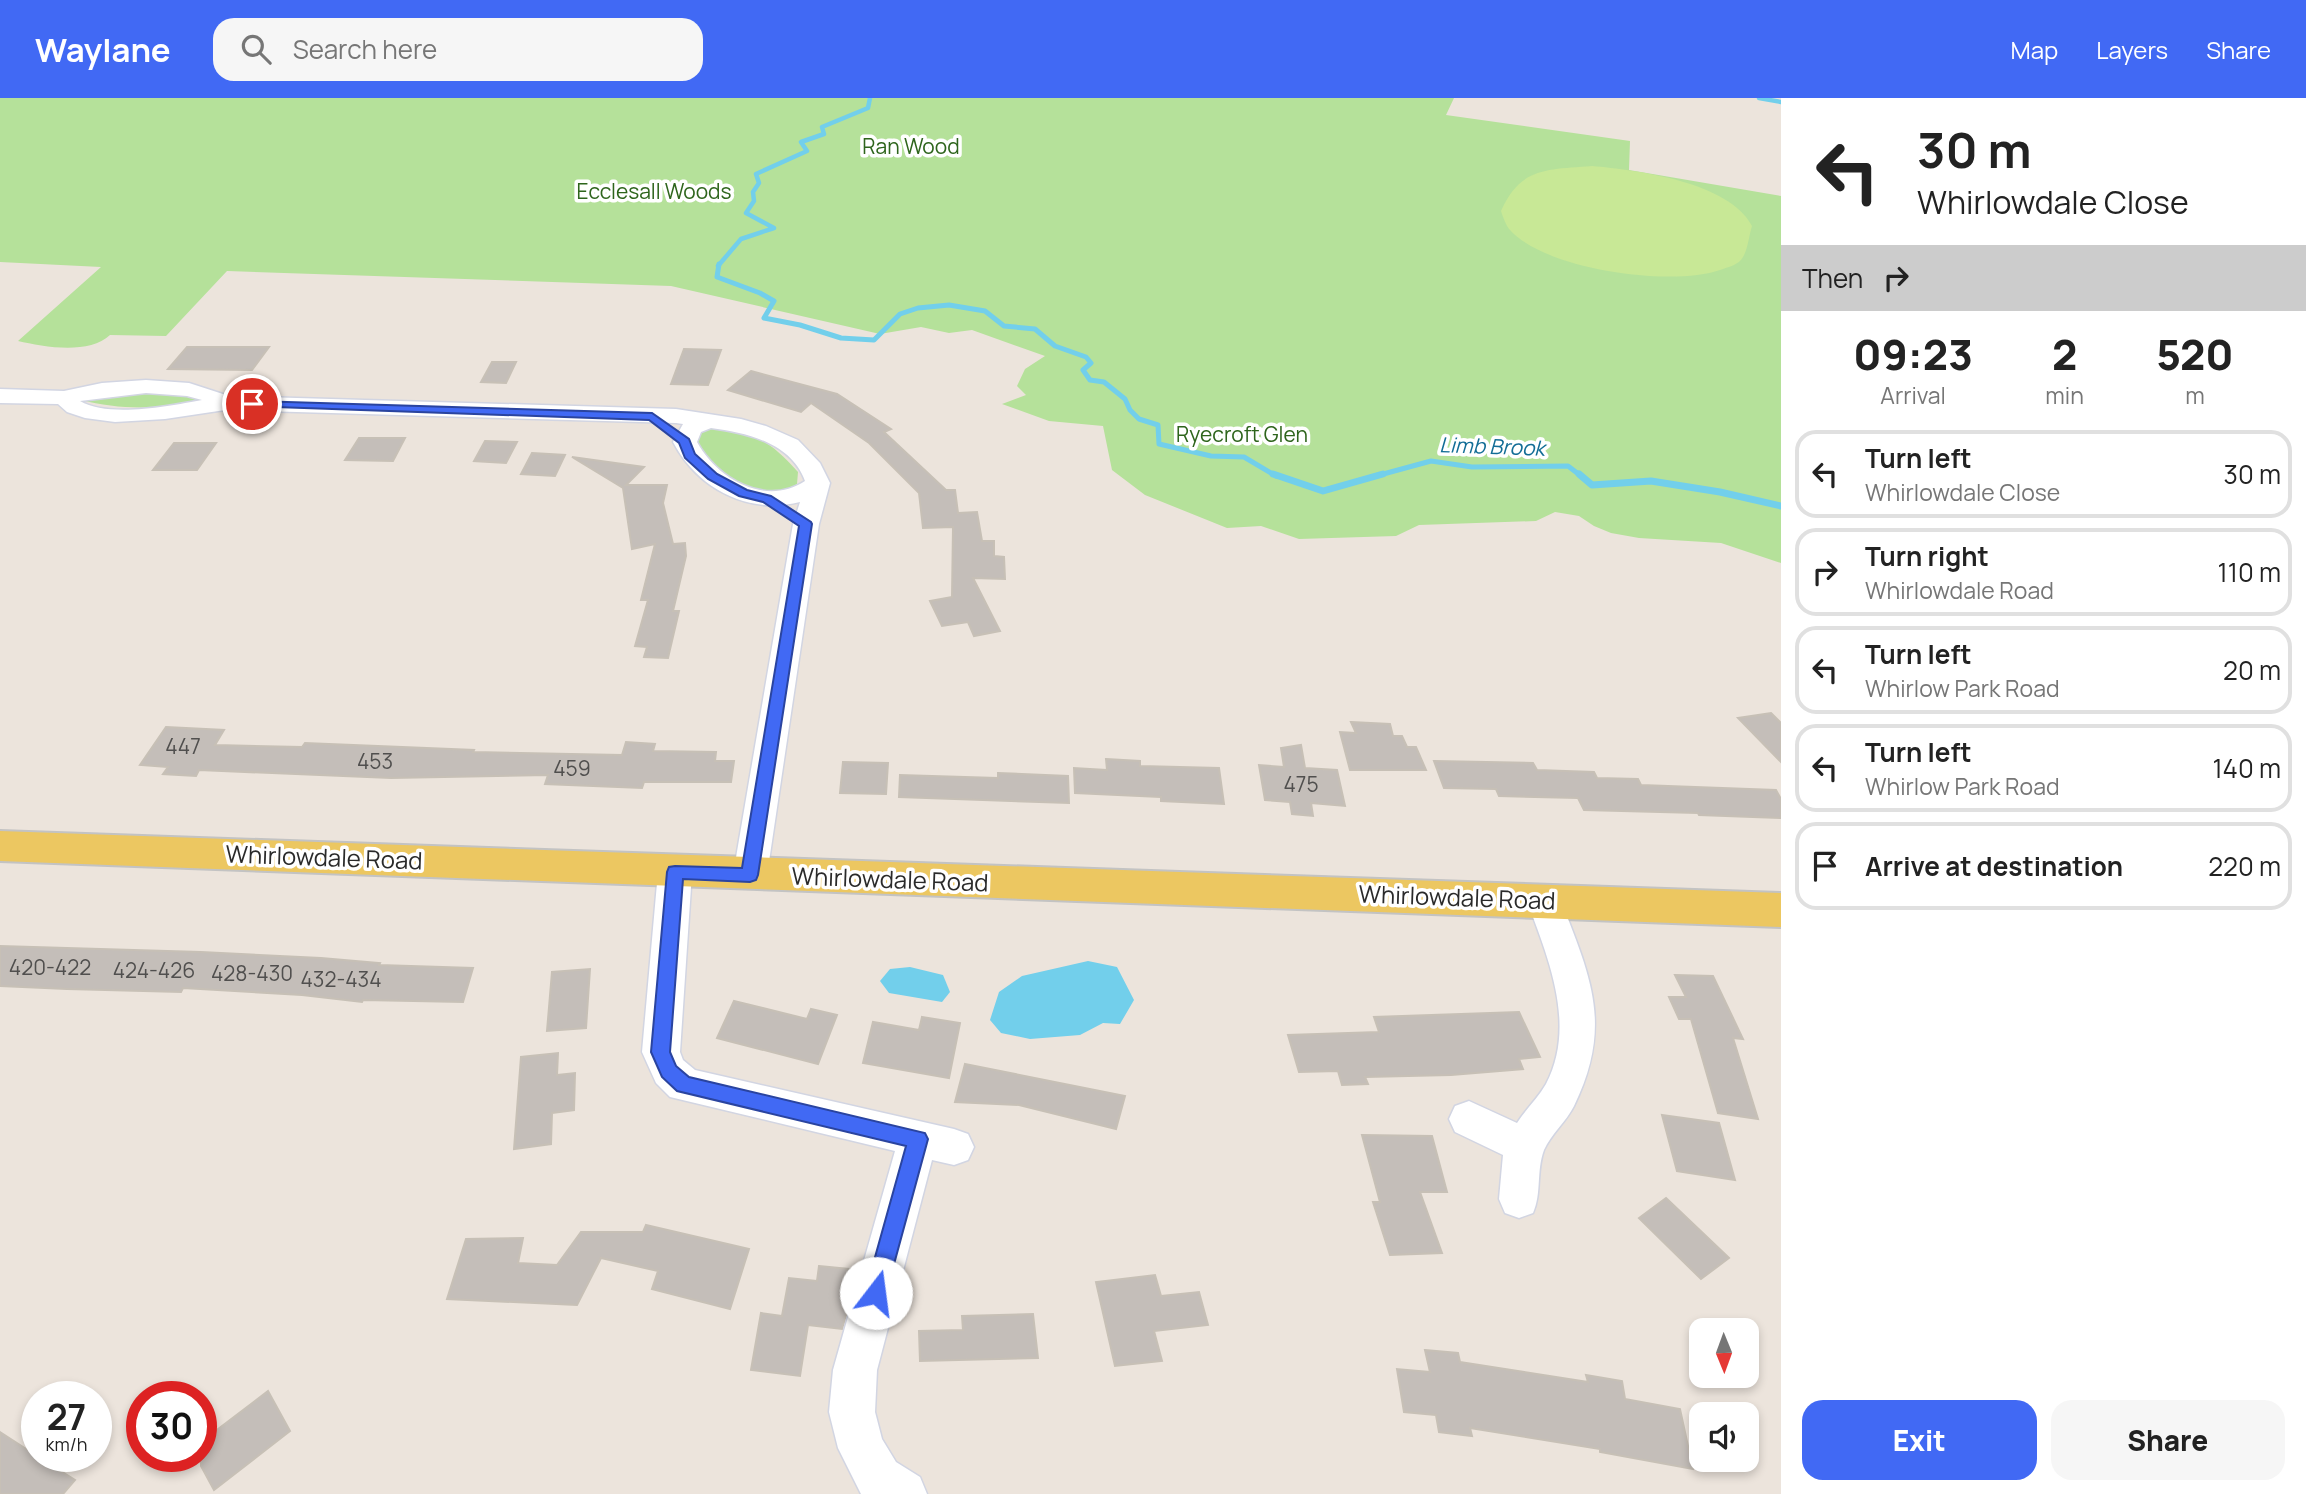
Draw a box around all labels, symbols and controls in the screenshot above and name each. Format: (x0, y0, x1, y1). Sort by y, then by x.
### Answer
search box (213, 18, 703, 81)
text: Waylane (35, 27, 171, 72)
icon: search (237, 30, 275, 68)
text: Search here (293, 31, 437, 67)
text: Map (2011, 33, 2058, 66)
text: Layers (2096, 33, 2168, 66)
text: Share (2206, 33, 2271, 66)
text: 30 m (1917, 116, 2032, 183)
icon: left (1802, 126, 1893, 217)
park label: Ran Wood (862, 132, 960, 160)
park label: Ecclesall Woods (576, 177, 732, 205)
text: Whirlowdale Close (1917, 180, 2189, 224)
icon: right (1877, 259, 1915, 297)
text: Then (1802, 260, 1863, 296)
text: 09:23 (1853, 325, 1973, 383)
text: 2 (2052, 325, 2077, 383)
text: 520 (2156, 325, 2234, 383)
pin (222, 374, 282, 434)
text: Arrival (1880, 379, 1946, 411)
text: min (2045, 379, 2084, 411)
text: m (2185, 379, 2205, 411)
icon: arrive (233, 385, 271, 423)
park label: Ryecroft Glen (1176, 420, 1308, 448)
water label: Limb Brook (1439, 430, 1548, 462)
text: Turn left (1865, 440, 1972, 476)
icon: left (1806, 455, 1844, 493)
text: 30 m (2224, 456, 2281, 492)
text: Whirlowdale Close (1865, 476, 2060, 508)
text: Turn right (1865, 538, 1989, 574)
icon: right (1806, 553, 1844, 591)
text: 110 m (2218, 554, 2281, 590)
text: Whirlowdale Road (1865, 574, 2054, 606)
text: Turn left (1865, 636, 1972, 672)
icon: left (1806, 651, 1844, 689)
text: 20 m (2223, 652, 2281, 688)
text: Whirlow Park Road (1865, 672, 2060, 704)
house number: 447 (165, 732, 201, 760)
text: Turn left (1865, 734, 1972, 770)
house number: 453 (357, 747, 393, 775)
icon: left (1806, 749, 1844, 787)
text: 140 m (2212, 750, 2281, 786)
house number: 459 (553, 754, 591, 782)
house number: 475 (1283, 770, 1319, 798)
text: Whirlow Park Road (1865, 770, 2060, 802)
street label: Whirlowdale Road (225, 837, 423, 876)
icon: arrive (1806, 847, 1844, 885)
text: Arrive at destination (1865, 848, 2123, 884)
text: 220 m (2208, 848, 2281, 884)
street label: Whirlowdale Road (791, 859, 989, 898)
street label: Whirlowdale Road (1358, 877, 1556, 916)
house number: 420-422 (9, 953, 91, 981)
house number: 424-426 (113, 956, 195, 984)
house number: 428-430 (211, 959, 293, 987)
house number: 432-434 (300, 965, 382, 993)
position arrow (839, 1256, 913, 1330)
north arrow (1689, 1318, 1759, 1388)
map controls (1689, 1318, 1759, 1472)
speed limit sign: 30 (126, 1381, 217, 1472)
text: 27 (47, 1393, 86, 1441)
button: Exit (1802, 1400, 2037, 1480)
button: Share (2051, 1400, 2285, 1480)
button: sound (1689, 1402, 1759, 1472)
text: km/h (46, 1432, 87, 1456)

